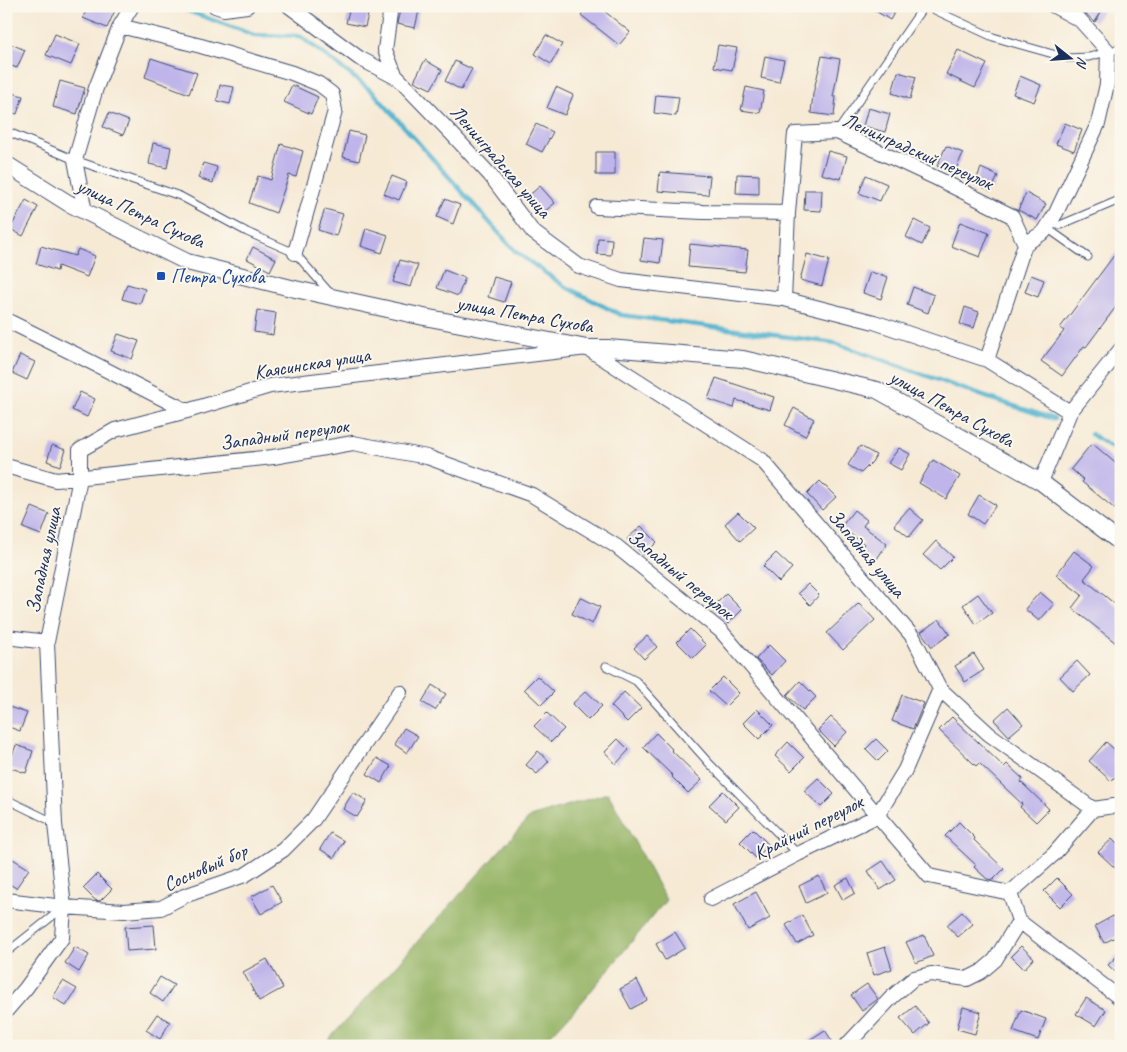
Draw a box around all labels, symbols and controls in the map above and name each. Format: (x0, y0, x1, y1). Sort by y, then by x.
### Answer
north arrow (1044, 32, 1094, 82)
text: N (1072, 55, 1091, 71)
street label: Ленинградская улица (445, 100, 558, 224)
street label: Ленинградский переулок (839, 107, 998, 196)
street label: улица Петра Сухова (72, 173, 210, 255)
place label: Петра Сухова (171, 264, 267, 289)
marker: Петра Сухова (155, 270, 167, 282)
street label: улица Петра Сухова (454, 290, 597, 339)
street label: Каясинская улица (252, 342, 374, 385)
street label: улица Петра Сухова (884, 364, 1020, 454)
street label: Западный переулок (218, 413, 351, 456)
street label: Западная улица (20, 504, 67, 615)
street label: Западная улица (822, 504, 912, 604)
street label: Западный переулок (623, 524, 740, 626)
street label: Крайний переулок (749, 789, 868, 866)
street label: Сосновый бор (159, 837, 252, 897)

